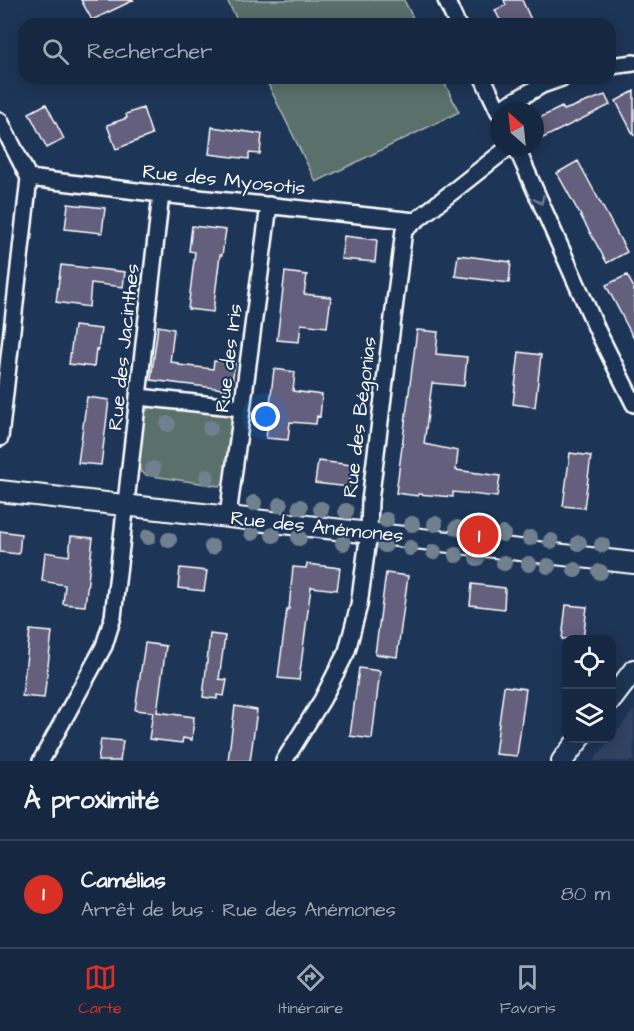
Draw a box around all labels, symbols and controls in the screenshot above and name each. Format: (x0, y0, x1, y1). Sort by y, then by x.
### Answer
search box (18, 18, 616, 84)
icon: search (39, 35, 72, 68)
text: Rechercher (87, 36, 212, 67)
north arrow (490, 102, 544, 156)
street label: Rue des Myosotis (141, 158, 307, 203)
one-way arrow (532, 194, 544, 205)
street label: Rue des Jacinthes (101, 262, 147, 432)
street label: Rue des Iris (208, 302, 250, 414)
street label: Rue des Bégonias (336, 335, 385, 499)
your location (251, 402, 280, 431)
street label: Rue des Anémones (229, 504, 405, 550)
pin: 1 (460, 512, 498, 558)
map controls (562, 635, 616, 743)
button: locate (562, 635, 616, 689)
button: layers (562, 689, 616, 743)
text: À proximité (24, 782, 159, 818)
text: Camélias (81, 865, 166, 896)
text: 1 (42, 880, 45, 908)
text: 80 m (561, 880, 610, 908)
text: Arrêt de bus · Rue des Anémones (81, 896, 396, 924)
tab: Carte (78, 961, 122, 1019)
tab: Itinéraire (278, 961, 343, 1019)
tab: Favoris (500, 961, 556, 1019)

